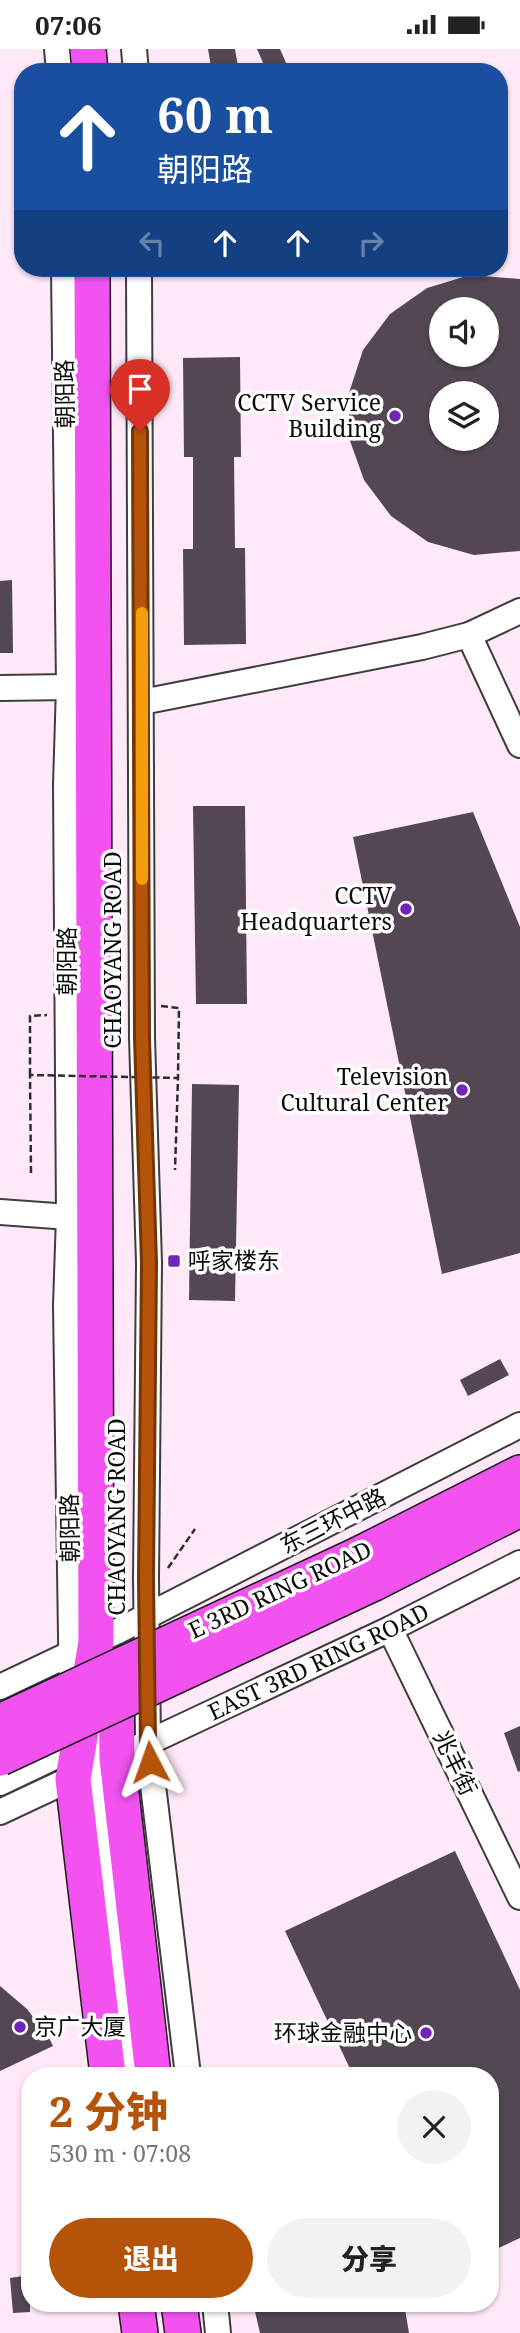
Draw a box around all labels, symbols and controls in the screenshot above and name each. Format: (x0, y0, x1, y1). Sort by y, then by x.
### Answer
text: 07:06 (35, 7, 102, 43)
text: 60 m (157, 81, 273, 147)
icon: ahead (42, 91, 133, 182)
text: 朝阳路 (157, 147, 253, 190)
icon: left (133, 224, 171, 262)
icon: ahead (206, 224, 244, 262)
icon: ahead (279, 224, 317, 262)
icon: right (352, 224, 390, 262)
map controls (429, 297, 499, 451)
button: sound (429, 297, 499, 367)
street label: 朝阳路 (47, 359, 81, 429)
pin (110, 359, 170, 431)
icon: arrive (121, 370, 159, 408)
button: layers (429, 381, 499, 451)
place label: CCTV Service Building (237, 386, 382, 444)
marker: CCTV Service Building (387, 408, 403, 424)
street label: CHAOYANG ROAD (96, 851, 128, 1049)
place label: CCTV Headquarters (240, 879, 392, 937)
marker: CCTV Headquarters (398, 901, 414, 917)
street label: 朝阳路 (50, 927, 82, 996)
place label: Television Cultural Center (281, 1060, 448, 1118)
marker: Television Cultural Center (454, 1082, 470, 1098)
place label: 呼家楼东 (188, 1244, 280, 1276)
marker: 呼家楼东 (166, 1253, 182, 1269)
street label: CHAOYANG ROAD (100, 1418, 132, 1616)
street label: 东三环中路 (274, 1480, 391, 1560)
street label: 朝阳路 (52, 1493, 86, 1563)
street label: E 3RD RING ROAD (183, 1533, 376, 1646)
street label: EAST 3RD RING ROAD (202, 1595, 434, 1727)
position arrow (113, 1725, 187, 1799)
street label: 兆丰街 (426, 1725, 485, 1801)
place label: 京广大厦 (34, 2010, 126, 2042)
place label: 环球金融中心 (274, 2016, 412, 2048)
marker: 京广大厦 (12, 2019, 28, 2035)
marker: 环球金融中心 (418, 2025, 434, 2041)
text: 2 分钟 (49, 2082, 168, 2139)
button: close (397, 2090, 471, 2164)
text: 530 m · 07:08 (49, 2137, 191, 2169)
button: 退出 (49, 2218, 253, 2298)
button: 分享 (267, 2218, 471, 2298)

